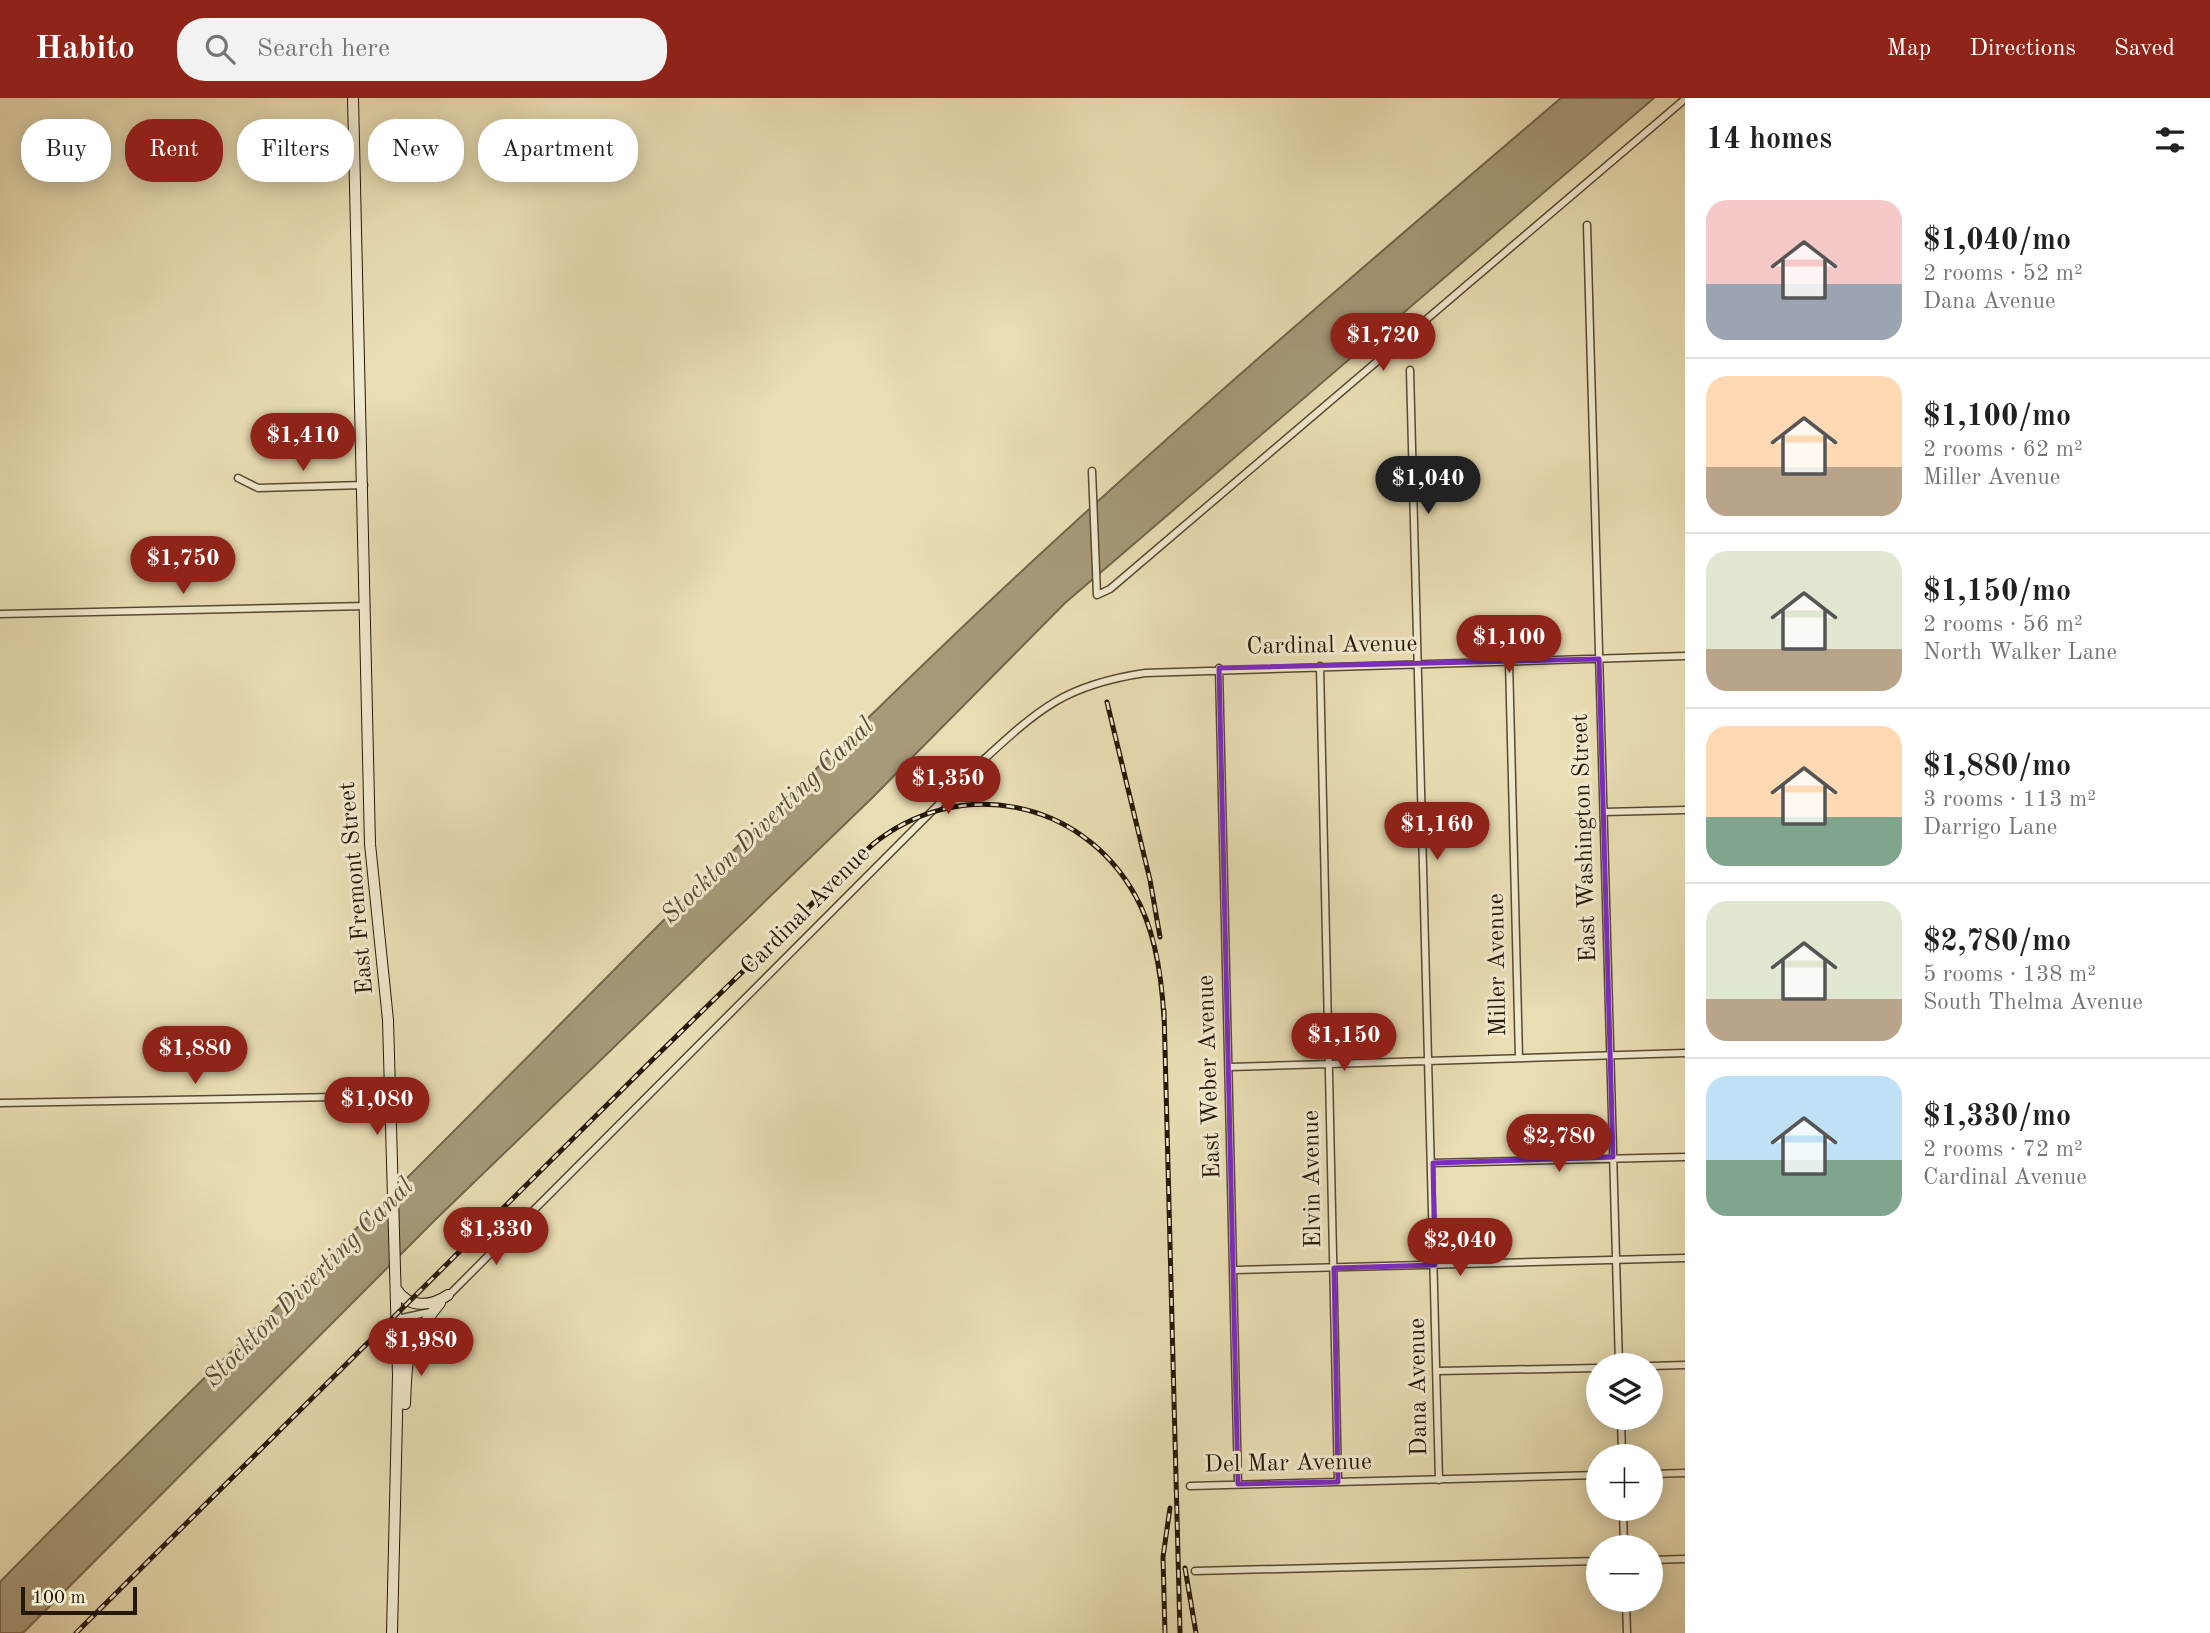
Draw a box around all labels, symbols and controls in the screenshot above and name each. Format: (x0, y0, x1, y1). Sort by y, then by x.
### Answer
search box (177, 18, 667, 81)
icon: search (201, 30, 239, 68)
text: Habito (35, 33, 135, 66)
text: Search here (257, 36, 390, 62)
text: Map (1887, 37, 1931, 61)
text: Directions (1969, 37, 2076, 61)
text: Saved (2114, 37, 2175, 61)
chip: Buy (21, 119, 111, 182)
chip: Rent (125, 119, 223, 182)
chip: Filters (237, 119, 354, 182)
chip: New (368, 119, 464, 182)
chip: Apartment (478, 119, 638, 182)
icon: filters (2151, 121, 2189, 159)
text: 14 homes (1706, 125, 1832, 155)
text: $1,040/mo (1923, 226, 2071, 256)
icon: home (1762, 228, 1846, 312)
text: 2 rooms · 52 m² (1923, 262, 2083, 285)
text: Dana Avenue (1923, 290, 2056, 313)
pin: $1,720 (1326, 314, 1440, 373)
text: $1,720 (1346, 324, 1420, 347)
text: $1,100/mo (1923, 402, 2071, 432)
icon: home (1762, 404, 1846, 488)
pin: $1,410 (246, 414, 360, 473)
text: $1,410 (266, 424, 340, 447)
text: 2 rooms · 62 m² (1923, 438, 2083, 461)
pin: $1,040 (1371, 456, 1485, 516)
text: Miller Avenue (1923, 466, 2060, 489)
text: $1,040 (1391, 467, 1465, 490)
pin: $1,750 (126, 536, 240, 596)
text: $1,750 (146, 547, 220, 570)
text: $1,150/mo (1923, 577, 2071, 607)
icon: home (1762, 579, 1846, 663)
text: 2 rooms · 56 m² (1923, 613, 2083, 636)
pin: $1,100 (1452, 616, 1566, 675)
text: $1,100 (1472, 626, 1546, 649)
street label: Cardinal Avenue (1246, 633, 1418, 659)
text: North Walker Lane (1923, 641, 2117, 664)
water label: Stockton Diverting Canal (657, 713, 880, 929)
street label: East Washington Street (1569, 713, 1601, 963)
text: $1,880/mo (1923, 752, 2071, 782)
icon: home (1762, 754, 1846, 838)
pin: $1,350 (891, 756, 1005, 816)
text: $1,350 (911, 767, 985, 790)
street label: East Fremont Street (336, 781, 378, 995)
text: 3 rooms · 113 m² (1923, 788, 2096, 811)
pin: $1,160 (1380, 802, 1494, 862)
text: $1,160 (1400, 813, 1474, 836)
text: Darrigo Lane (1923, 816, 2057, 839)
street label: Cardinal Avenue (737, 842, 875, 980)
street label: Miller Avenue (1485, 893, 1511, 1037)
text: $2,780/mo (1923, 927, 2071, 957)
icon: home (1762, 929, 1846, 1013)
text: 5 rooms · 138 m² (1923, 963, 2096, 986)
street label: East Weber Avenue (1194, 974, 1226, 1180)
text: South Thelma Avenue (1923, 991, 2143, 1014)
pin: $1,150 (1287, 1014, 1401, 1073)
text: $1,150 (1307, 1024, 1381, 1047)
pin: $1,880 (138, 1026, 252, 1086)
text: $1,880 (158, 1037, 232, 1060)
pin: $1,080 (320, 1077, 434, 1137)
text: $1,080 (340, 1088, 414, 1111)
text: $1,330/mo (1923, 1102, 2071, 1132)
icon: home (1762, 1104, 1846, 1188)
street label: Elvin Avenue (1300, 1110, 1326, 1248)
pin: $2,780 (1502, 1114, 1616, 1174)
text: $2,780 (1522, 1125, 1596, 1148)
text: 2 rooms · 72 m² (1923, 1138, 2083, 1161)
text: Cardinal Avenue (1923, 1166, 2087, 1189)
water label: Stockton Diverting Canal (199, 1173, 419, 1393)
pin: $1,330 (439, 1208, 553, 1267)
text: $1,330 (459, 1218, 533, 1241)
pin: $2,040 (1403, 1218, 1517, 1278)
text: $2,040 (1423, 1229, 1497, 1252)
pin: $1,980 (364, 1318, 478, 1378)
street label: Dana Avenue (1406, 1318, 1432, 1456)
text: $1,980 (384, 1329, 458, 1352)
map controls (1586, 1353, 1663, 1612)
button: layers (1586, 1353, 1663, 1430)
button: + (1586, 1444, 1663, 1521)
street label: Del Mar Avenue (1204, 1451, 1372, 1477)
button: − (1586, 1535, 1663, 1612)
scale bar (21, 1584, 136, 1616)
text: 100 m (32, 1589, 85, 1608)

